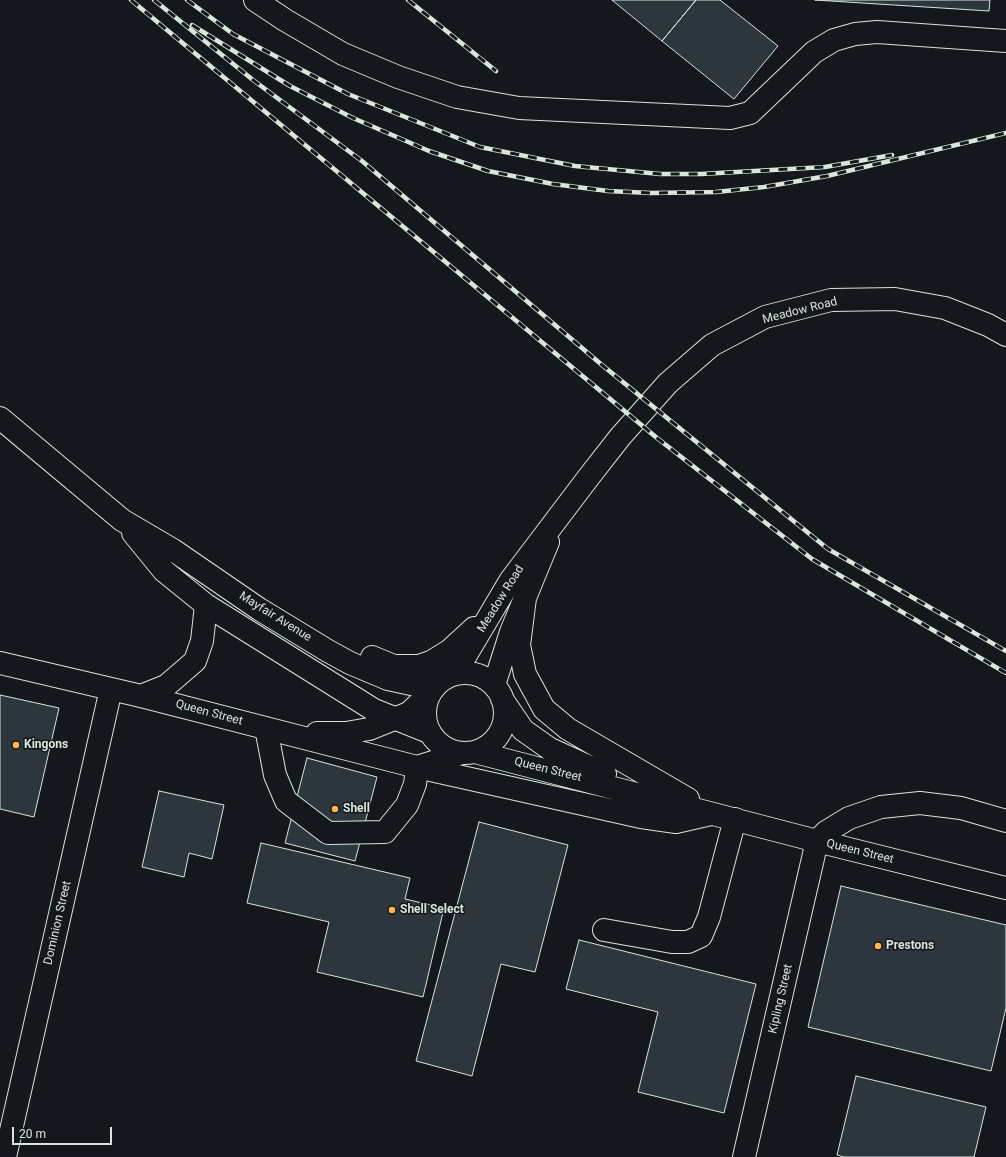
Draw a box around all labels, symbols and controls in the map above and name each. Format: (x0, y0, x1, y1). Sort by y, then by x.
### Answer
street label: Meadow Road (761, 295, 839, 327)
street label: Meadow Road (475, 563, 527, 635)
street label: Mayfair Avenue (236, 589, 314, 645)
street label: Queen Street (174, 697, 244, 729)
place label: Kingons (24, 738, 68, 752)
marker: Kingons (11, 740, 21, 750)
street label: Queen Street (513, 755, 583, 785)
place label: Shell (343, 802, 370, 816)
marker: Shell (330, 804, 340, 814)
street label: Queen Street (825, 837, 895, 867)
street label: Dominion Street (41, 880, 75, 966)
place label: Shell Select (400, 903, 464, 917)
marker: Shell Select (387, 905, 397, 915)
place label: Prestons (886, 939, 934, 953)
marker: Prestons (873, 941, 883, 951)
street label: Kipling Street (766, 963, 796, 1035)
scale bar (14, 1119, 114, 1145)
text: 20 m (19, 1127, 46, 1141)

